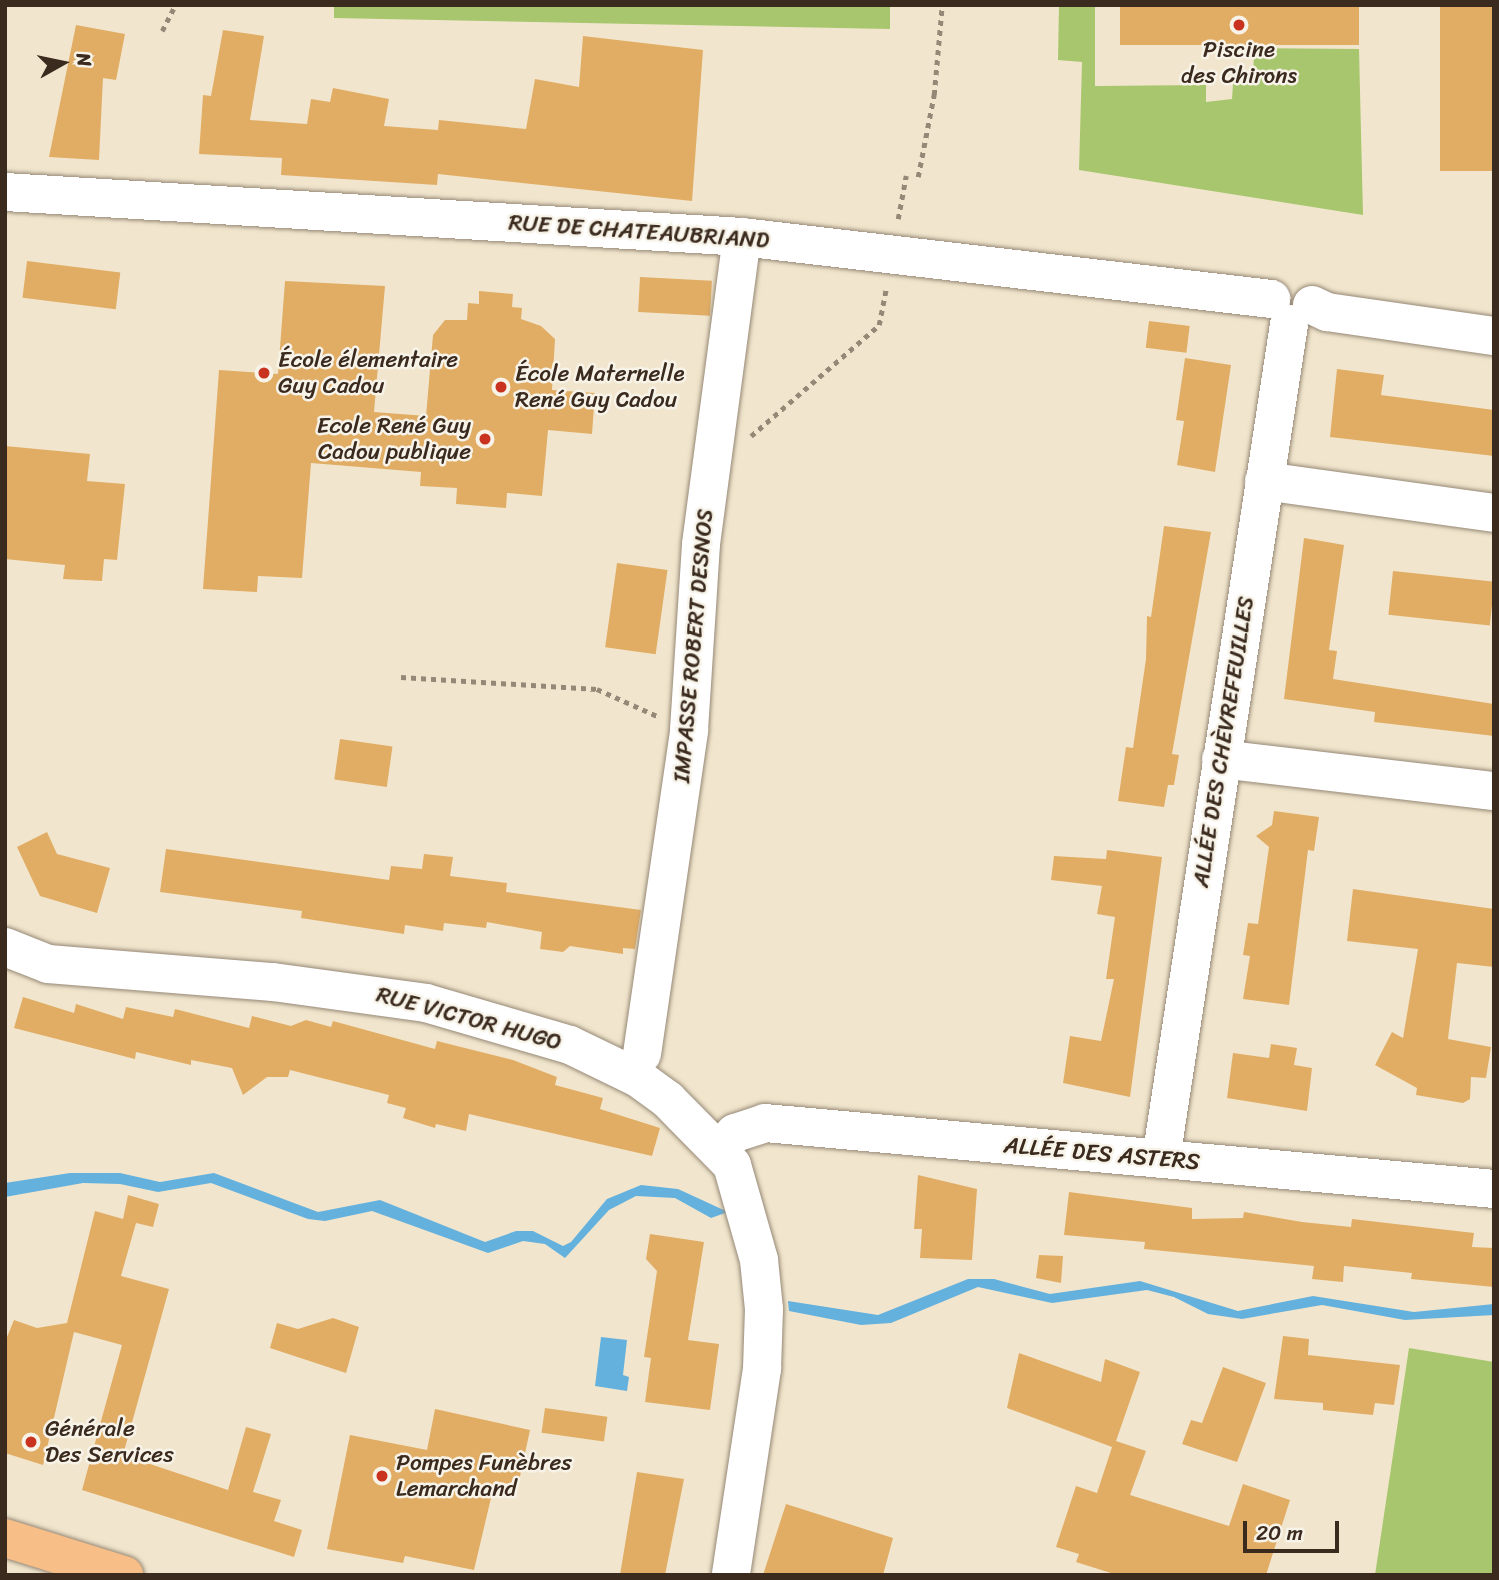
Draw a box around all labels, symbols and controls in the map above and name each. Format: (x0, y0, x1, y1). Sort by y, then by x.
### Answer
marker: Piscine des Chirons (1231, 17, 1247, 33)
north arrow (28, 28, 98, 98)
place label: Piscine des Chirons (1180, 36, 1298, 90)
text: N (67, 51, 102, 69)
street label: RUE DE CHATEAUBRIAND (508, 209, 770, 255)
place label: École élementaire Guy Cadou (278, 346, 460, 400)
place label: École Maternelle René Guy Cadou (515, 360, 685, 414)
marker: École élementaire Guy Cadou (256, 365, 272, 381)
marker: École Maternelle René Guy Cadou (493, 379, 509, 395)
place label: Ecole René Guy Cadou publique (316, 412, 471, 466)
marker: Ecole René Guy Cadou publique (477, 431, 493, 447)
street label: IMPASSE ROBERT DESNOS (668, 507, 720, 785)
street label: ALLÉE DES CHÈVREFEUILLES (1187, 594, 1261, 890)
street label: RUE VICTOR HUGO (373, 981, 565, 1057)
street label: ALLÉE DES ASTERS (1002, 1132, 1202, 1176)
place label: Générale Des Services (45, 1415, 173, 1469)
marker: Générale Des Services (23, 1434, 39, 1450)
place label: Pompes Funèbres Lemarchand (396, 1449, 572, 1503)
marker: Pompes Funèbres Lemarchand (374, 1468, 390, 1484)
scale bar (1247, 1506, 1343, 1550)
text: 20 m (1256, 1514, 1303, 1552)

